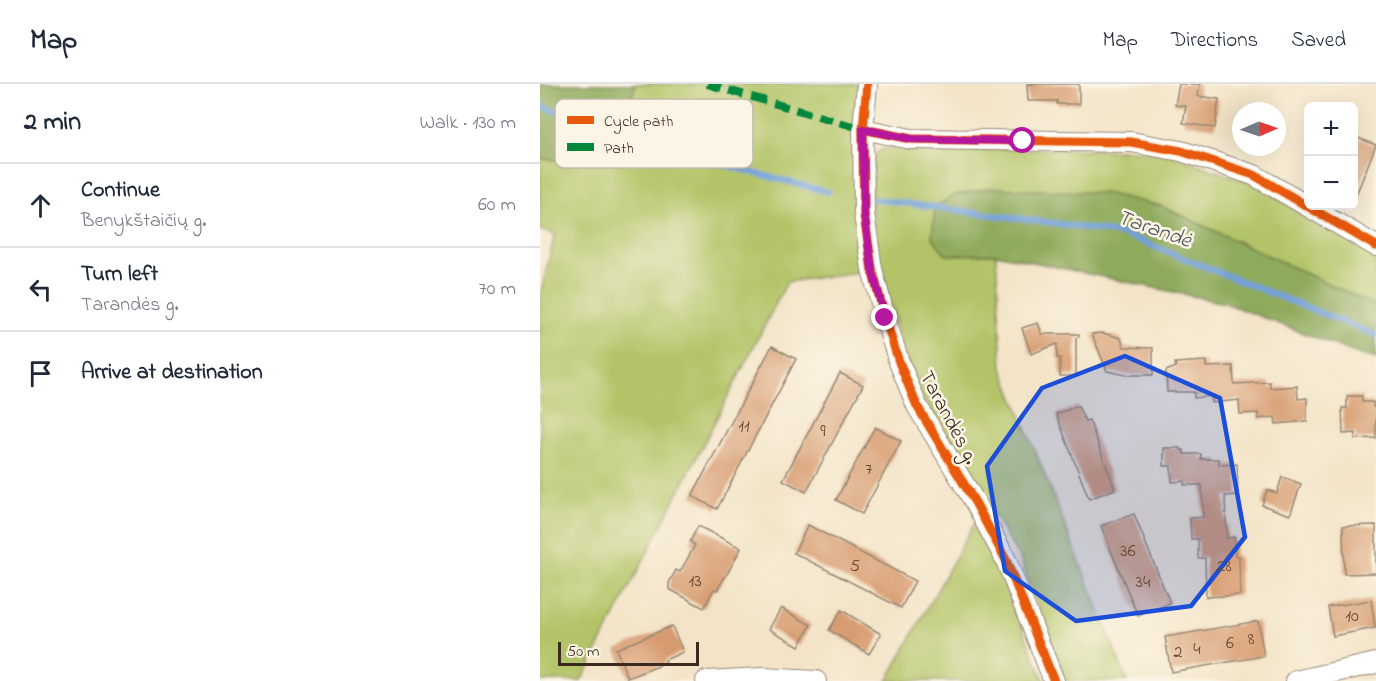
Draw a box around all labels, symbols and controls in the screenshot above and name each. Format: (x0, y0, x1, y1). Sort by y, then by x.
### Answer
text: Map (30, 21, 77, 62)
text: Map (1102, 26, 1138, 56)
text: Directions (1171, 26, 1258, 56)
text: Saved (1291, 26, 1346, 56)
legend (555, 99, 753, 168)
north arrow (1232, 102, 1286, 156)
map controls (1304, 102, 1358, 210)
button: + (1304, 102, 1358, 156)
text: 2 min (24, 104, 81, 142)
text: Walk · 130 m (420, 109, 516, 138)
text: Cycle path (604, 110, 673, 134)
route start (1009, 127, 1035, 153)
text: Path (604, 137, 634, 161)
button: − (1304, 156, 1358, 210)
text: Continue (81, 175, 160, 207)
icon: ahead (24, 189, 57, 222)
text: 60 m (478, 191, 516, 220)
water label: Tarandė (1113, 202, 1196, 258)
text: Benykštaičių g. (81, 207, 206, 236)
text: Turn left (81, 259, 158, 291)
icon: left (24, 273, 57, 306)
text: 70 m (479, 275, 516, 304)
text: Tarandės g. (81, 291, 179, 320)
route end (871, 304, 897, 330)
icon: arrive (24, 357, 57, 390)
text: Arrive at destination (81, 357, 263, 389)
street label: Tarandės g. (909, 366, 985, 471)
house number: 11 (738, 414, 750, 440)
house number: 9 (820, 419, 826, 445)
house number: 7 (865, 457, 873, 483)
house number: 36 (1120, 539, 1136, 565)
house number: 5 (850, 554, 860, 580)
house number: 28 (1216, 554, 1232, 580)
house number: 13 (688, 569, 702, 595)
house number: 34 (1136, 570, 1151, 596)
house number: 10 (1345, 604, 1359, 630)
house number: 8 (1248, 627, 1255, 653)
house number: 6 (1226, 631, 1234, 657)
house number: 4 (1193, 637, 1201, 663)
scale bar (558, 639, 699, 666)
text: 50 m (567, 640, 599, 664)
house number: 2 (1174, 640, 1183, 666)

